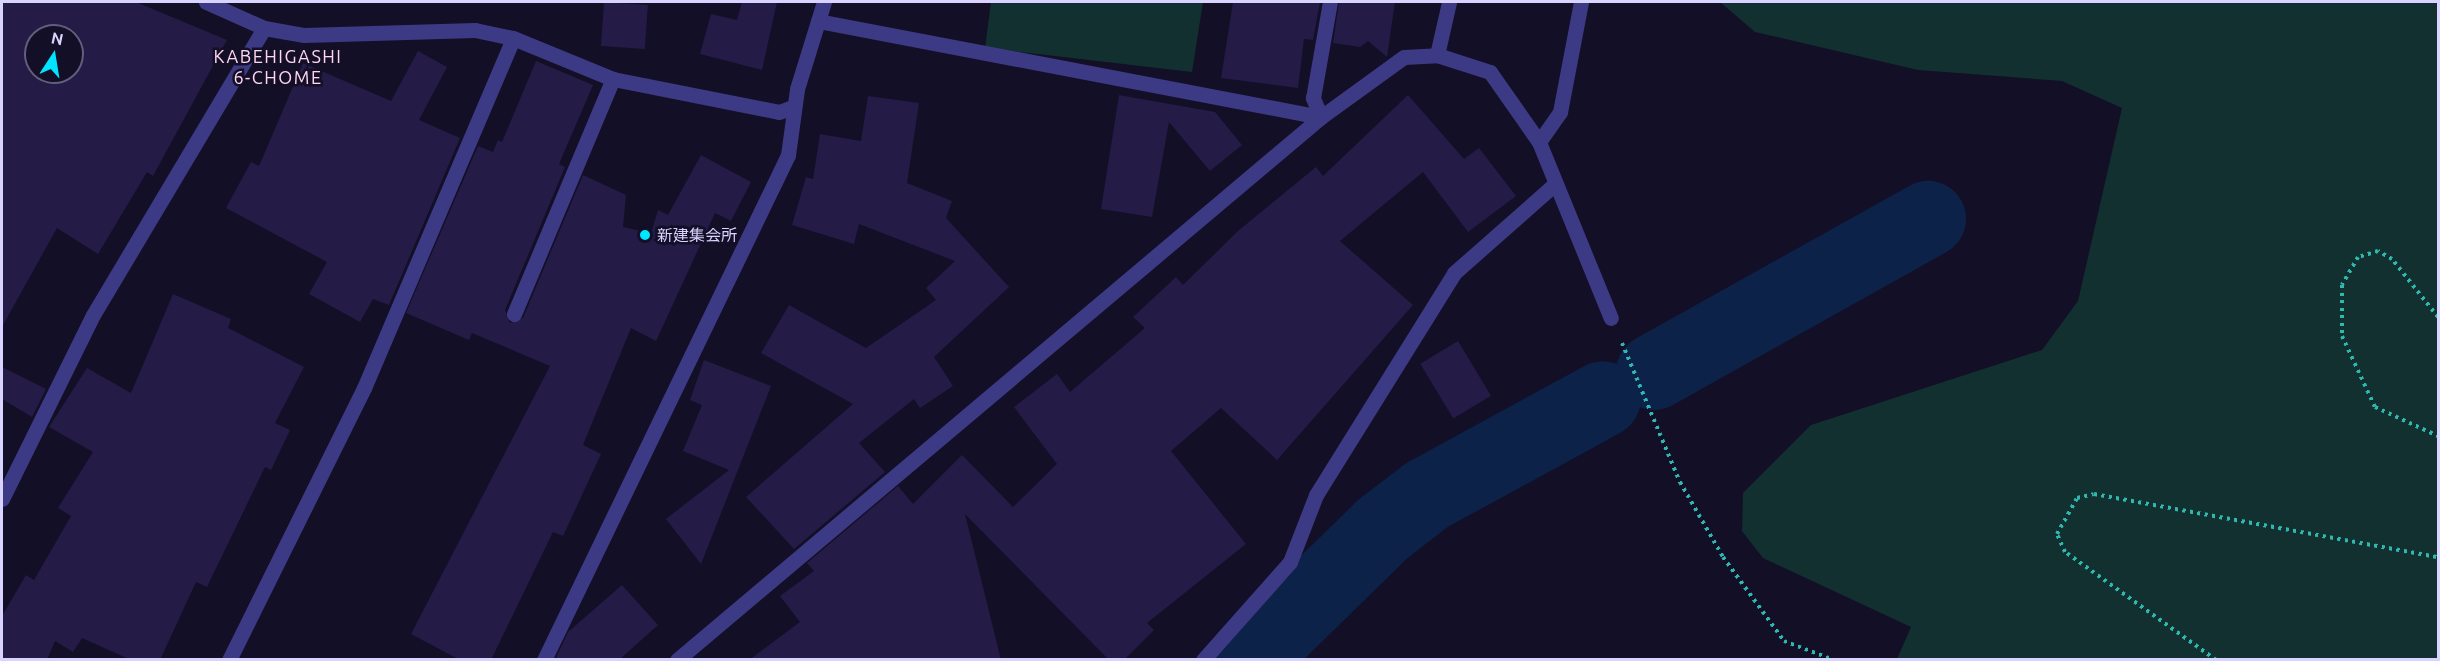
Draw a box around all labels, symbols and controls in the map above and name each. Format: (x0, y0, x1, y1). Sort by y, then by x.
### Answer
north arrow (24, 24, 84, 84)
text: N (50, 28, 65, 48)
district label: KABEHIGASHI 6-CHOME (214, 46, 342, 88)
place label: 新建集会所 (657, 225, 737, 245)
marker: 新建集会所 (638, 228, 652, 242)

